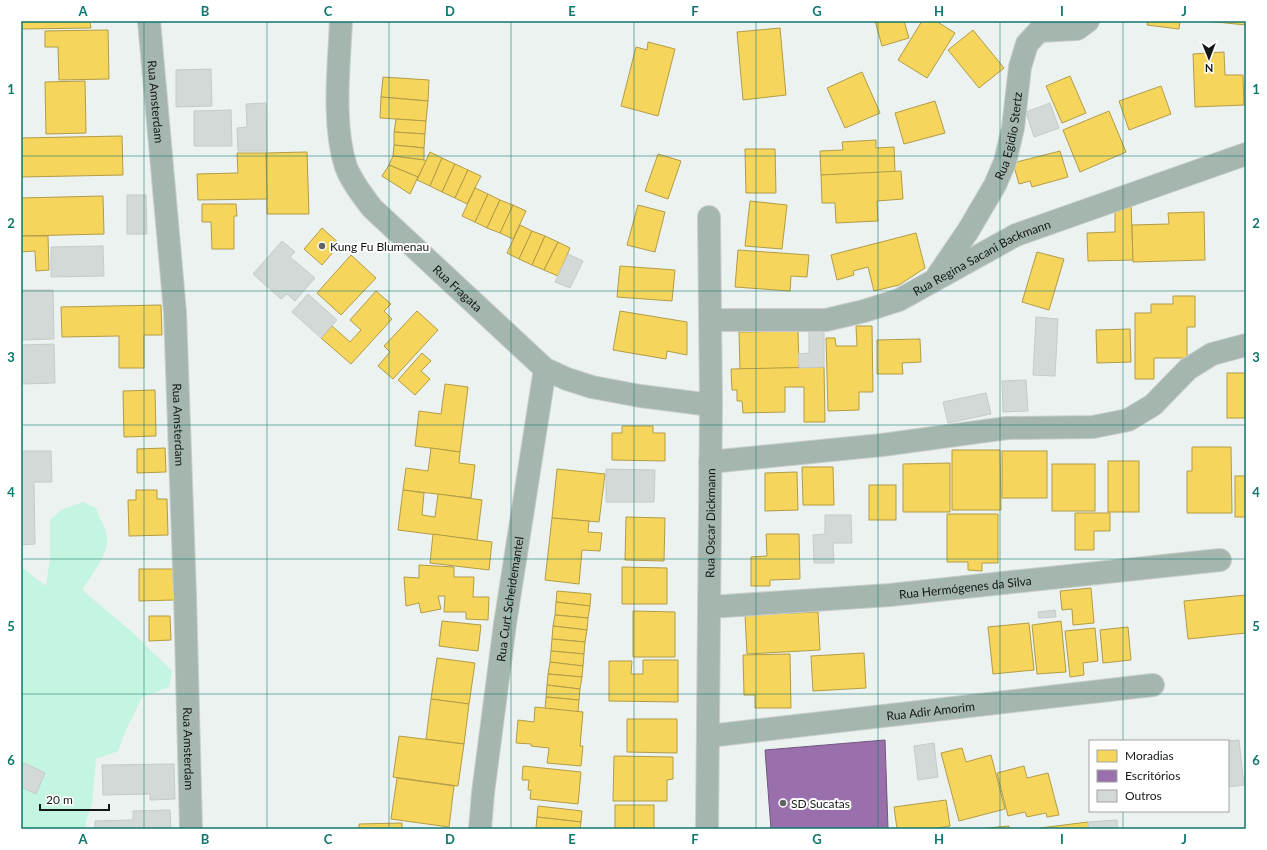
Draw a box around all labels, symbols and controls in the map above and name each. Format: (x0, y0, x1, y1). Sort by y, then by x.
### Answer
text: A (77, 3, 88, 19)
text: B (201, 3, 210, 19)
text: C (324, 3, 333, 19)
text: D (445, 3, 455, 19)
text: E (568, 3, 576, 19)
text: F (691, 3, 699, 19)
text: G (812, 3, 822, 19)
text: H (934, 3, 944, 19)
text: I (1060, 3, 1064, 19)
text: J (1181, 3, 1187, 19)
north arrow (1189, 38, 1229, 78)
street label: Rua Amsterdam (145, 60, 167, 144)
text: N (1205, 62, 1214, 75)
text: 1 (7, 81, 15, 97)
text: 1 (1252, 81, 1260, 97)
street label: Rua Egidio Stertz (991, 91, 1025, 182)
text: 2 (7, 215, 15, 231)
text: 2 (1252, 215, 1260, 231)
street label: Rua Regina Sacani Backmann (910, 216, 1052, 298)
place label: Kung Fu Blumenau (330, 239, 429, 254)
marker: Kung Fu Blumenau (317, 241, 327, 251)
street label: Rua Fragata (430, 261, 486, 315)
text: 3 (7, 349, 15, 365)
text: 3 (1252, 349, 1260, 365)
street label: Rua Amsterdam (170, 383, 188, 467)
street label: Rua Oscar Dickmann (702, 468, 718, 578)
text: 4 (7, 484, 15, 500)
text: 4 (1252, 484, 1260, 500)
street label: Rua Curt Scheidemantel (493, 535, 526, 662)
street label: Rua Hermógenes da Silva (898, 573, 1032, 602)
text: 5 (7, 618, 15, 634)
text: 5 (1252, 618, 1260, 634)
street label: Rua Adir Amorim (885, 698, 976, 723)
street label: Rua Amsterdam (180, 707, 198, 790)
legend (1089, 740, 1229, 812)
text: Moradias (1125, 748, 1174, 763)
text: 6 (7, 752, 15, 768)
text: 6 (1252, 752, 1260, 768)
text: Escritórios (1125, 768, 1180, 783)
scale bar (40, 786, 109, 812)
text: Outros (1125, 788, 1162, 803)
text: 20 m (46, 792, 73, 807)
place label: SD Sucatas (791, 796, 850, 811)
marker: SD Sucatas (778, 798, 788, 808)
text: A (77, 831, 88, 847)
text: B (201, 831, 210, 847)
text: C (324, 831, 333, 847)
text: D (445, 831, 455, 847)
text: E (568, 831, 576, 847)
text: F (691, 831, 699, 847)
text: G (812, 831, 822, 847)
text: H (934, 831, 944, 847)
text: I (1060, 831, 1064, 847)
text: J (1181, 831, 1187, 847)

